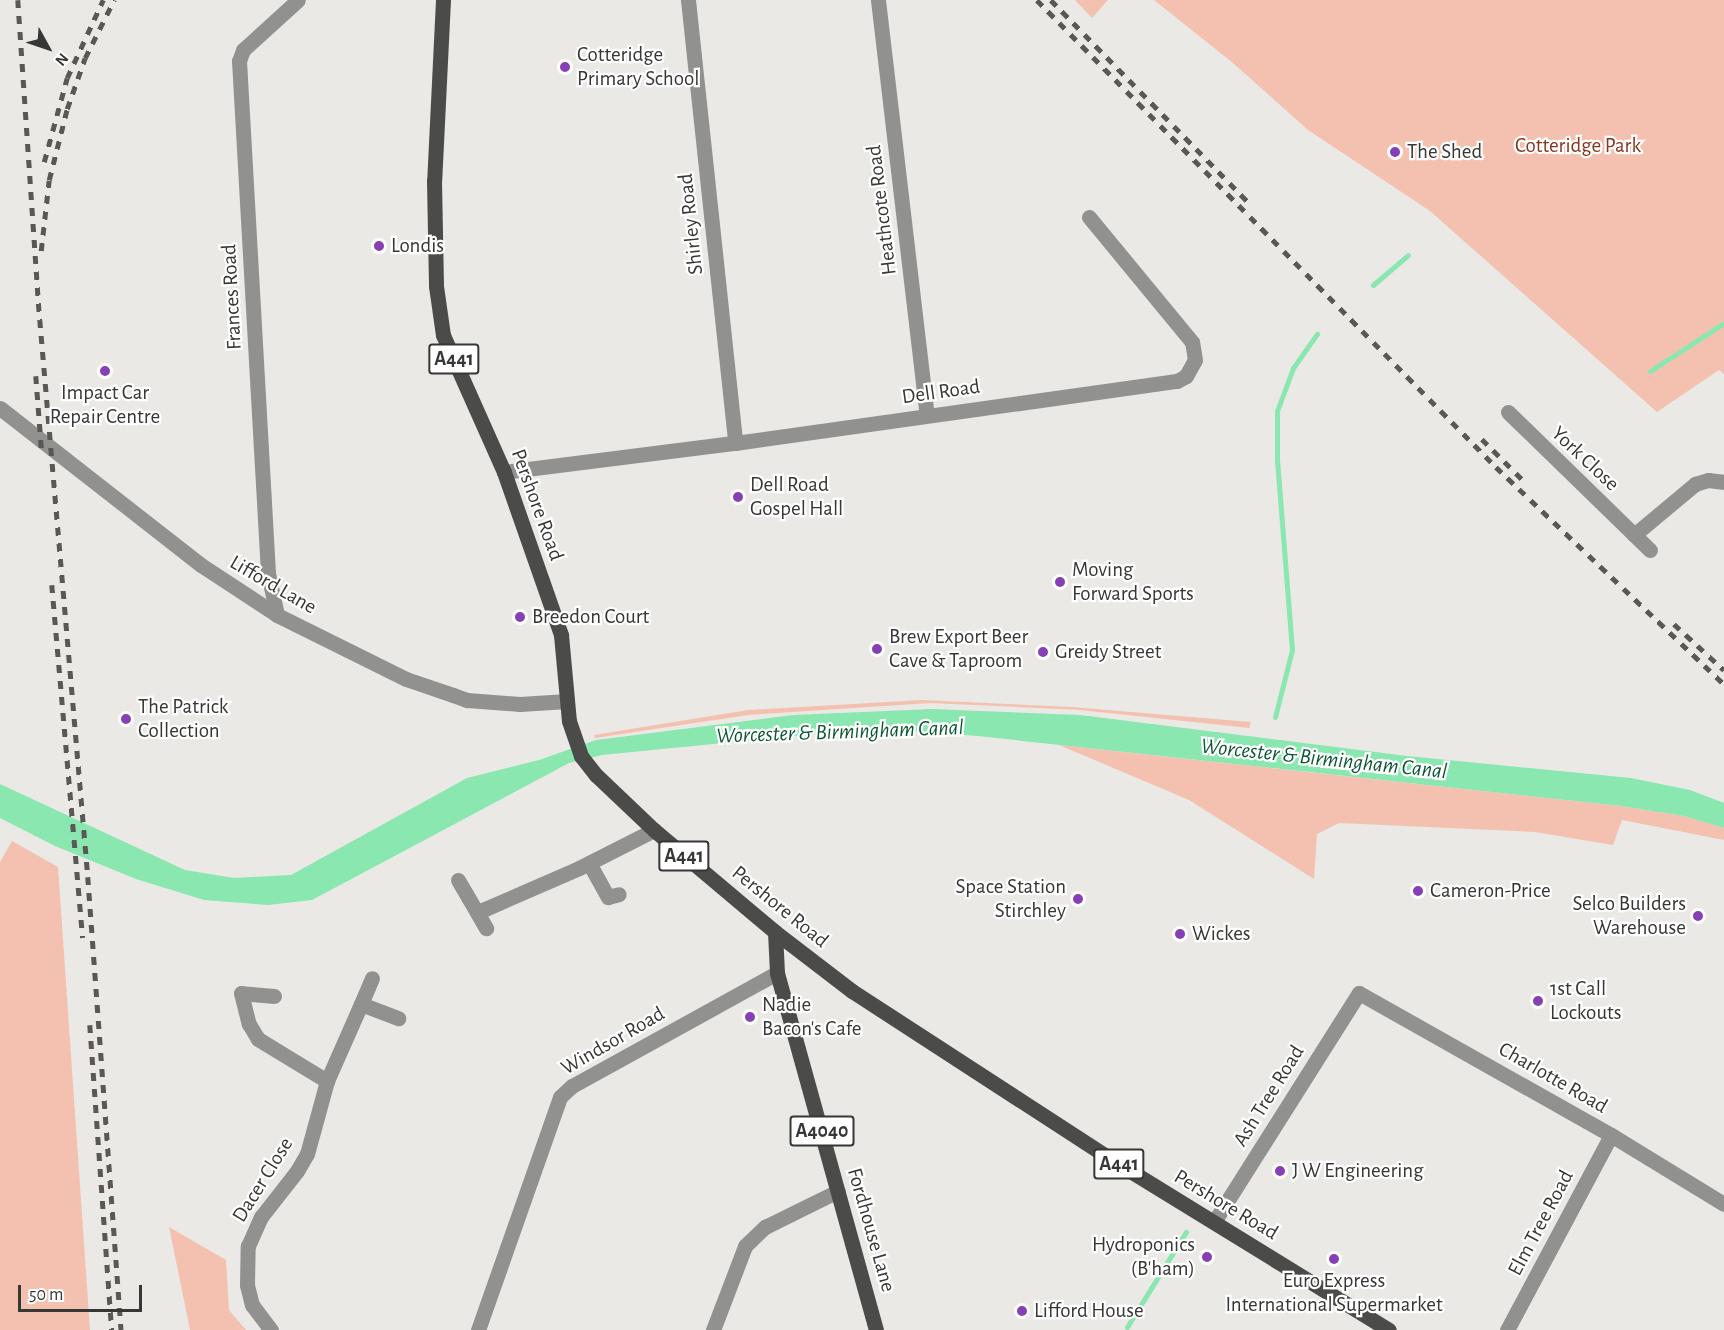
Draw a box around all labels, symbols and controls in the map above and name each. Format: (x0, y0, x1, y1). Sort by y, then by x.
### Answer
north arrow (18, 18, 78, 78)
place label: Cotteridge Primary School (577, 42, 700, 92)
text: N (52, 50, 71, 69)
marker: Cotteridge Primary School (558, 60, 572, 74)
park label: Cotteridge Park (1515, 133, 1641, 159)
place label: The Shed (1407, 139, 1482, 165)
street label: Heathcote Road (862, 144, 902, 276)
marker: The Shed (1388, 145, 1402, 159)
street label: Shirley Road (673, 172, 709, 276)
place label: Londis (391, 233, 444, 259)
marker: Londis (372, 239, 386, 253)
street label: Frances Road (217, 243, 247, 351)
road number: A441 (427, 342, 481, 376)
marker: Impact Car Repair Centre (98, 364, 112, 378)
street label: Dell Road (900, 374, 982, 410)
place label: Impact Car Repair Centre (50, 380, 160, 430)
street label: York Close (1546, 421, 1624, 497)
street label: Pershore Road (505, 446, 569, 564)
place label: Dell Road Gospel Hall (750, 472, 843, 522)
marker: Dell Road Gospel Hall (731, 490, 745, 504)
street label: Lifford Lane (225, 550, 321, 620)
place label: Moving Forward Sports (1072, 557, 1194, 607)
marker: Moving Forward Sports (1053, 575, 1067, 589)
place label: Breedon Court (532, 604, 649, 630)
marker: Breedon Court (513, 610, 527, 624)
place label: Brew Export Beer Cave & Taproom (889, 624, 1028, 674)
place label: Greidy Street (1055, 639, 1161, 665)
marker: Brew Export Beer Cave & Taproom (870, 642, 884, 656)
marker: Greidy Street (1036, 645, 1050, 659)
place label: The Patrick Collection (138, 694, 228, 744)
marker: The Patrick Collection (119, 712, 133, 726)
water label: Worcester & Birmingham Canal (716, 714, 964, 750)
water label: Worcester & Birmingham Canal (1200, 733, 1448, 785)
road number: A441 (657, 839, 711, 873)
street label: Pershore Road (727, 860, 833, 954)
place label: Space Station Stirchley (955, 874, 1066, 924)
place label: Cameron-Price (1430, 878, 1551, 904)
marker: Cameron-Price (1411, 884, 1425, 898)
place label: Selco Builders Warehouse (1572, 891, 1686, 941)
marker: Space Station Stirchley (1071, 892, 1085, 906)
marker: Selco Builders Warehouse (1691, 909, 1705, 923)
place label: Wickes (1192, 921, 1251, 947)
marker: Wickes (1173, 927, 1187, 941)
place label: 1st Call Lockouts (1550, 976, 1622, 1026)
place label: Nadie Bacon's Cafe (762, 992, 861, 1042)
marker: 1st Call Lockouts (1531, 994, 1545, 1008)
street label: Windsor Road (557, 1001, 669, 1081)
marker: Nadie Bacon's Cafe (743, 1010, 757, 1024)
street label: Charlotte Road (1494, 1037, 1612, 1119)
street label: Ash Tree Road (1228, 1041, 1310, 1151)
road number: A4040 (789, 1114, 855, 1148)
street label: Dacer Close (227, 1133, 299, 1227)
road number: A441 (1092, 1147, 1146, 1181)
place label: J W Engineering (1292, 1158, 1423, 1184)
street label: Pershore Road (1169, 1164, 1283, 1246)
marker: J W Engineering (1273, 1164, 1287, 1178)
street label: Fordhouse Lane (841, 1165, 901, 1295)
street label: Elm Tree Road (1503, 1166, 1579, 1280)
place label: Hydroponics (B'ham) (1092, 1232, 1195, 1282)
marker: Hydroponics (B'ham) (1200, 1250, 1214, 1264)
marker: Euro Express International Supermarket (1327, 1252, 1341, 1266)
place label: Euro Express International Supermarket (1225, 1268, 1443, 1318)
scale bar (21, 1273, 146, 1311)
text: 50 m (29, 1286, 63, 1304)
place label: Lifford House (1034, 1298, 1144, 1324)
marker: Lifford House (1015, 1304, 1029, 1318)

